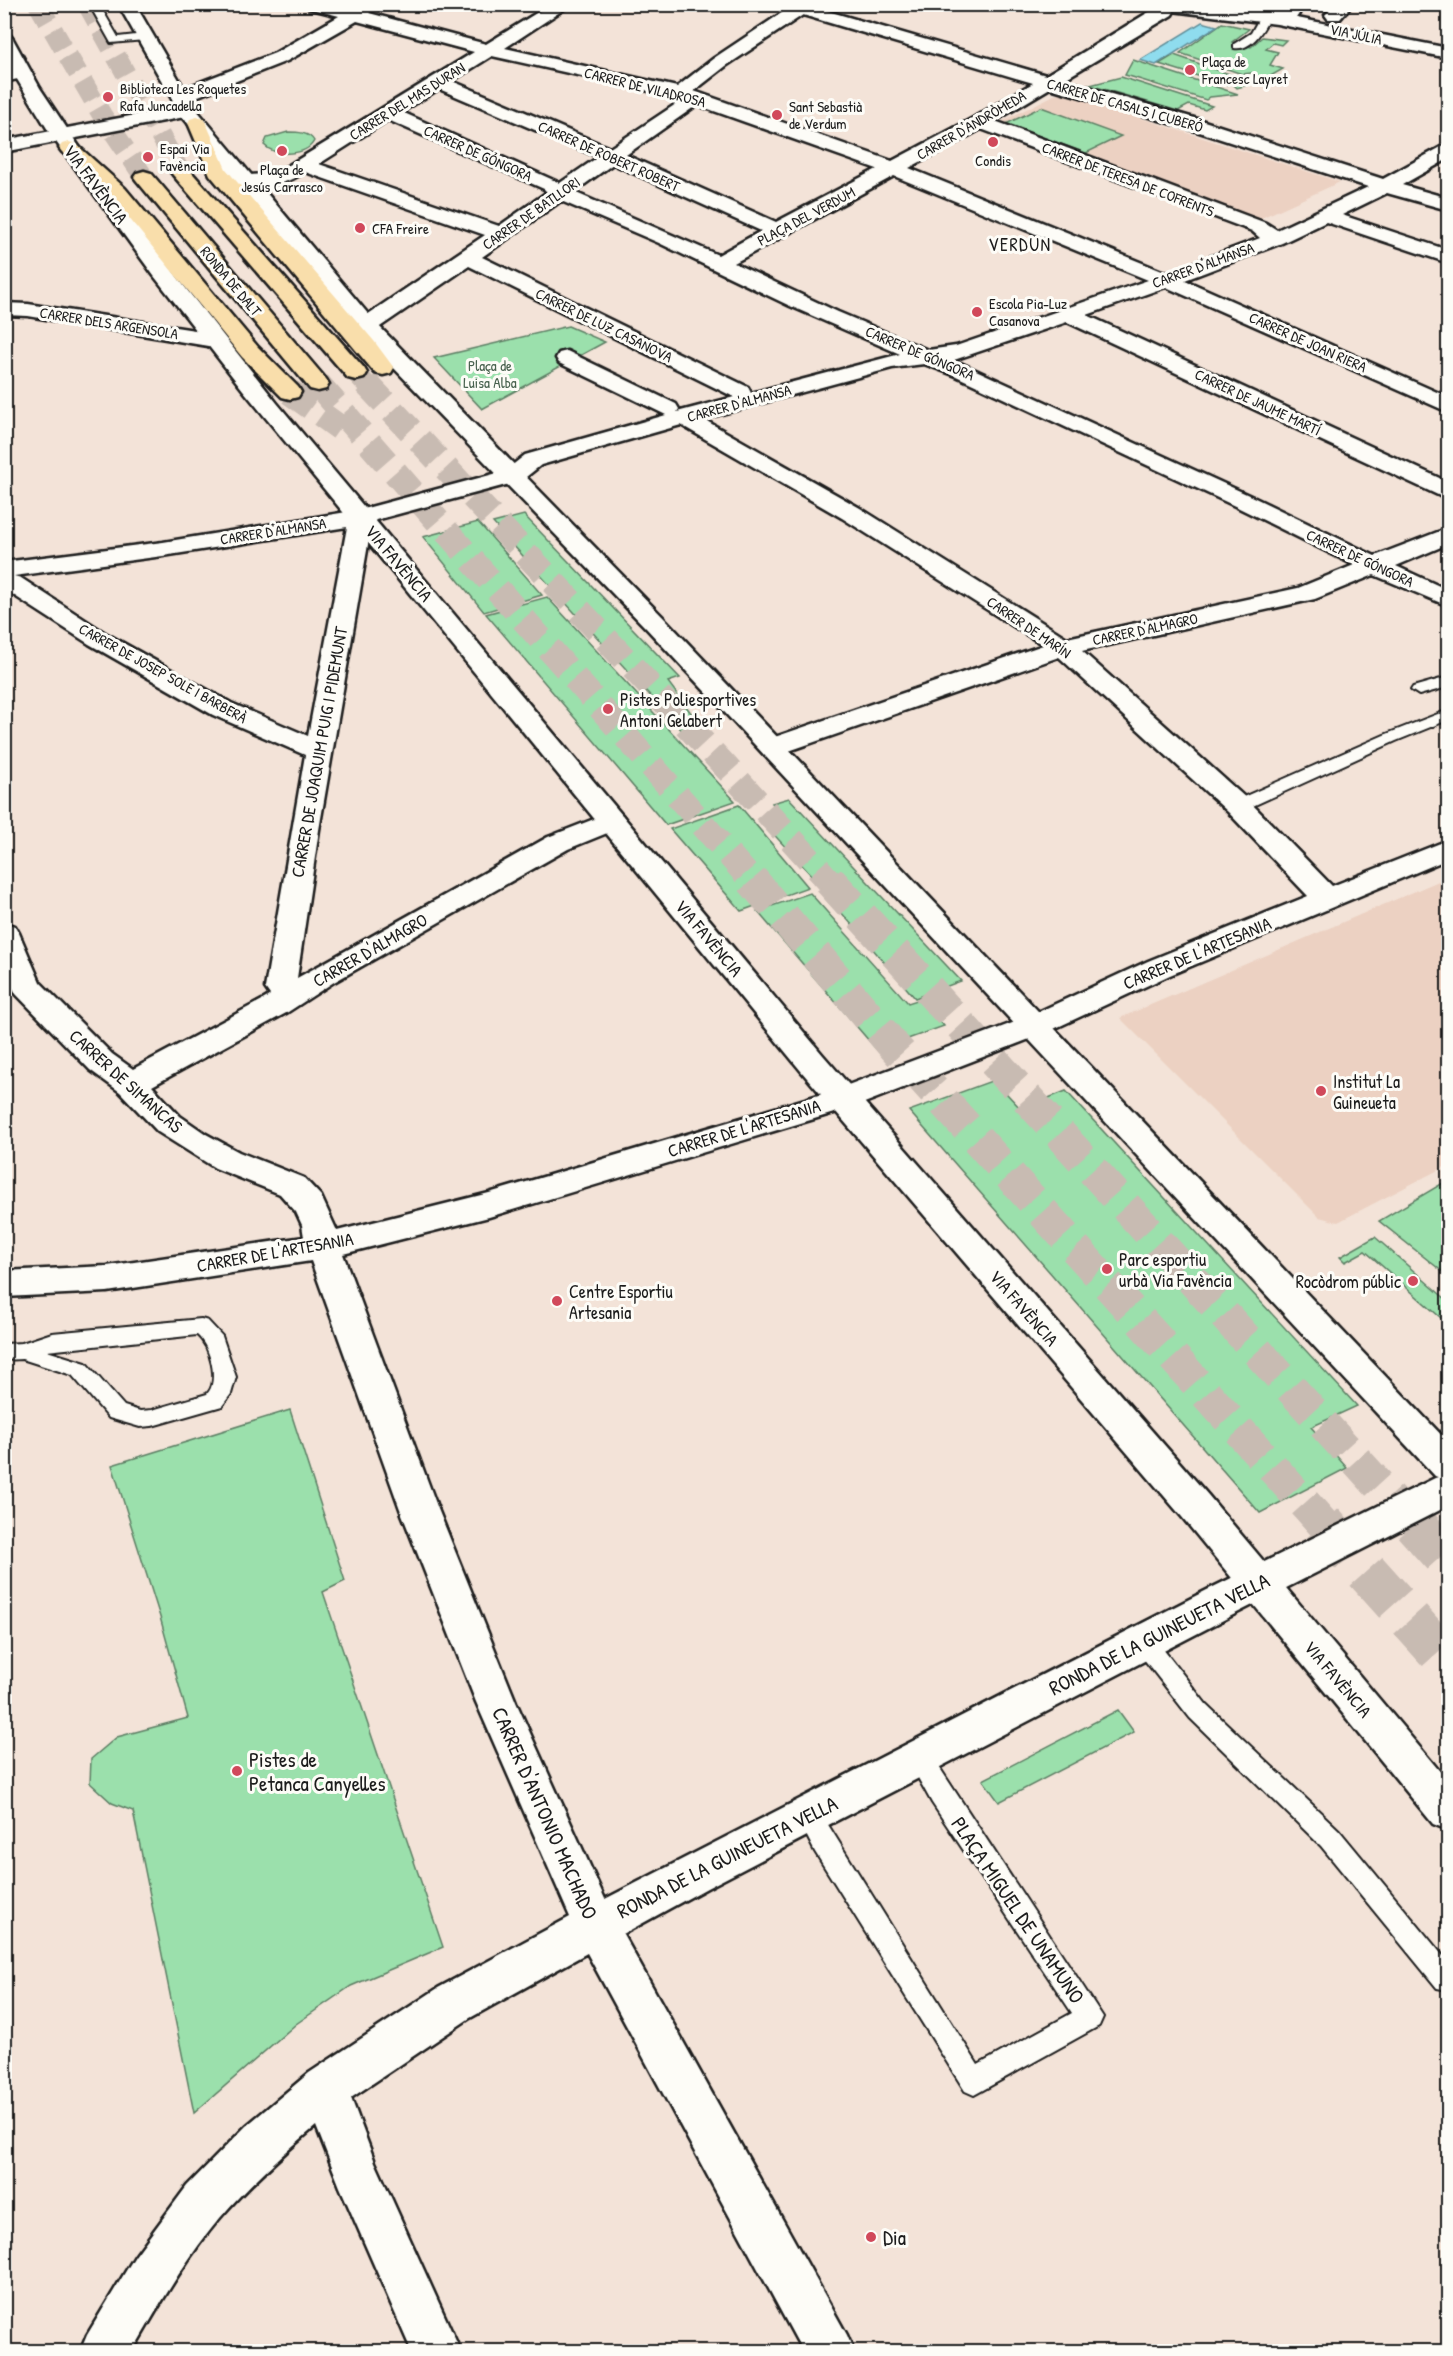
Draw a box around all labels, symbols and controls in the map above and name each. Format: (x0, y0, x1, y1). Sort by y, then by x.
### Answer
street label: VIA JÚLIA (1328, 18, 1385, 50)
place label: Plaça de Francesc Layret (1201, 51, 1288, 89)
street label: CARRER DEL MAS DURAN (345, 57, 469, 145)
street label: CARRER DE VILADROSA (582, 62, 709, 112)
marker: Plaça de Francesc Layret (1183, 63, 1197, 77)
street label: CARRER DE CASALS I CUBERÓ (1044, 73, 1206, 137)
place label: Biblioteca Les Roquetes Rafa Juncadella (120, 78, 246, 116)
street label: CARRER D'ANDRÒMEDA (912, 85, 1030, 165)
marker: Biblioteca Les Roquetes Rafa Juncadella (101, 90, 115, 104)
place label: Sant Sebastià de Verdum (789, 96, 862, 134)
marker: Sant Sebastià de Verdum (770, 108, 784, 122)
street label: CARRER DE ROBERT ROBERT (535, 115, 684, 197)
street label: CARRER DE GÓNGORA (421, 120, 536, 187)
marker: Condis (986, 135, 1000, 149)
street label: CARRER DE TERESA DE COFRENTS (1039, 136, 1217, 222)
place label: Espai Via Favència (159, 138, 209, 176)
street label: VIA FAVÈNCIA (58, 139, 134, 229)
marker: Plaça de Jesús Carrasco (275, 144, 289, 158)
marker: Espai Via Favència (141, 150, 155, 164)
place label: Condis (975, 150, 1011, 171)
place label: Plaça de Jesús Carrasco (241, 159, 323, 197)
street label: CARRER DE BATLLORI (478, 171, 584, 255)
street label: PLAÇA DEL VERDUM (753, 181, 859, 251)
place label: CFA Freire (372, 218, 429, 239)
marker: CFA Freire (353, 221, 367, 235)
district label: VERDUN (988, 232, 1052, 257)
street label: CARRER D'ALMANSA (1149, 237, 1257, 293)
street label: RONDA DE DALT (196, 242, 267, 321)
street label: CARRER DE LUZ CASANOVA (532, 283, 677, 368)
place label: Escola Pia-Luz Casanova (989, 293, 1068, 331)
street label: CARRER DELS ARGENSOLA (38, 302, 180, 344)
marker: Escola Pia-Luz Casanova (970, 305, 984, 319)
street label: CARRER DE JOAN RIERA (1246, 307, 1371, 378)
street label: CARRER DE GÓNGORA (862, 321, 978, 386)
park label: Plaça de Luisa Alba (463, 355, 517, 393)
street label: CARRER DE JAUME MARTÍ (1191, 364, 1325, 440)
street label: CARRER D'ALMANSA (685, 379, 794, 427)
street label: CARRER D'ALMANSA (219, 512, 328, 550)
street label: VIA FAVÈNCIA (359, 519, 439, 607)
street label: CARRER DE GÓNGORA (1303, 524, 1418, 592)
street label: CARRER DE MARÍN (983, 591, 1075, 663)
street label: CARRER D'ALMAGRO (1090, 608, 1200, 650)
street label: CARRER DE JOSEP SOLE I BARBERÀ (75, 618, 251, 728)
street label: CARRER DE JOAQUIM PUIG I PIDEMUNT (285, 624, 353, 879)
place label: Pistes Poliesportives Antoni Gelabert (620, 687, 756, 733)
marker: Pistes Poliesportives Antoni Gelabert (601, 702, 615, 716)
street label: VIA FAVÈNCIA (669, 894, 749, 982)
street label: CARRER D'ALMAGRO (308, 907, 432, 993)
street label: CARRER DE L'ARTESANIA (1119, 910, 1275, 995)
street label: CARRER DE SIMANCAS (64, 1023, 188, 1139)
place label: Institut La Guineueta (1333, 1069, 1400, 1115)
marker: Institut La Guineueta (1314, 1084, 1328, 1098)
street label: CARRER DE L'ARTESANIA (665, 1093, 824, 1163)
street label: CARRER DE L'ARTESANIA (195, 1226, 355, 1278)
place label: Parc esportiu urbà Via Favència (1119, 1247, 1231, 1293)
marker: Parc esportiu urbà Via Favència (1100, 1262, 1114, 1276)
street label: VIA FAVÈNCIA (984, 1265, 1064, 1352)
place label: Rocòdrom públic (1296, 1269, 1401, 1294)
marker: Rocòdrom públic (1406, 1274, 1420, 1288)
place label: Centre Esportiu Artesania (569, 1279, 673, 1325)
marker: Centre Esportiu Artesania (550, 1294, 564, 1308)
street label: RONDA DE LA GUINEUETA VELLA (1044, 1566, 1274, 1702)
street label: VIA FAVÈNCIA (1298, 1635, 1378, 1723)
street label: CARRER D'ANTONIO MACHADO (485, 1702, 605, 1924)
place label: Pistes de Petanca Canyelles (249, 1745, 386, 1798)
marker: Pistes de Petanca Canyelles (230, 1764, 244, 1778)
street label: RONDA DE LA GUINEUETA VELLA (612, 1789, 842, 1925)
street label: PLAÇA MIGUEL DE UNAMUNO (945, 1811, 1091, 2009)
place label: Dia (883, 2223, 906, 2252)
marker: Dia (864, 2230, 878, 2244)

